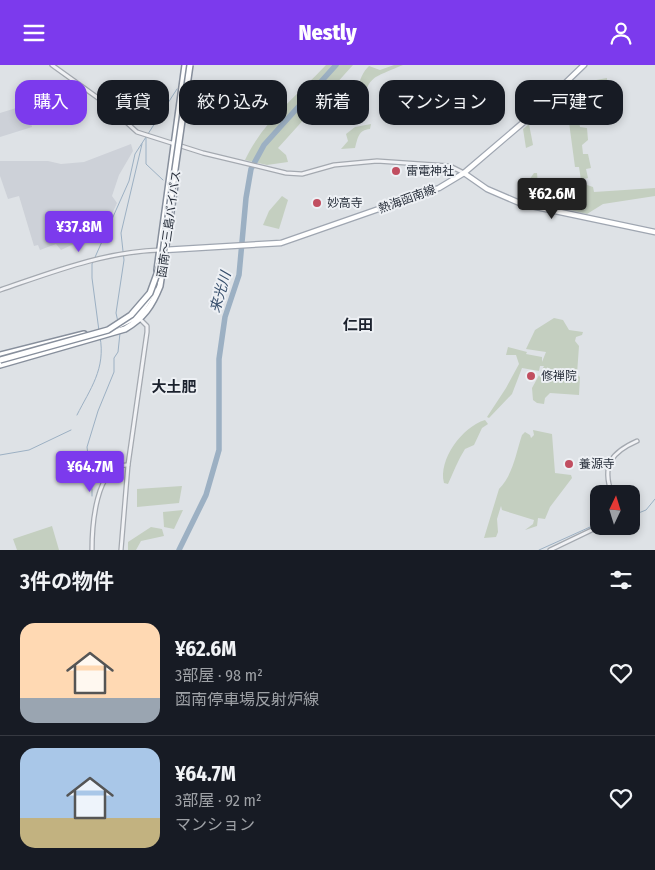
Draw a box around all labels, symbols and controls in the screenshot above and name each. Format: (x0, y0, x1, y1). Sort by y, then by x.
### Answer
icon: menu (20, 19, 48, 47)
text: Nestly (298, 19, 357, 46)
icon: person (607, 19, 635, 47)
chip: 購入 (15, 80, 87, 125)
chip: 賃貸 (97, 80, 169, 125)
chip: 絞り込み (179, 80, 287, 125)
chip: 新着 (297, 80, 369, 125)
chip: マンション (379, 80, 505, 125)
chip: 一戸建て (515, 80, 623, 125)
place label: 雷電神社 (406, 164, 454, 178)
marker: 雷電神社 (390, 165, 402, 177)
street label: 函南～三島バイパス (155, 170, 183, 278)
pin: ¥62.6M (511, 177, 593, 220)
street label: 熱海函南線 (376, 182, 438, 216)
text: ¥62.6M (529, 184, 575, 203)
place label: 妙高寺 (327, 196, 363, 210)
marker: 妙高寺 (311, 197, 323, 209)
pin: ¥37.8M (38, 211, 120, 253)
text: ¥37.8M (56, 217, 102, 236)
water label: 来光川 (207, 268, 235, 315)
district label: 仁田 (343, 316, 373, 334)
place label: 修禅院 (541, 369, 577, 383)
marker: 修禅院 (525, 370, 537, 382)
district label: 大土肥 (151, 378, 197, 396)
pin: ¥64.7M (49, 451, 131, 493)
text: ¥64.7M (67, 457, 113, 476)
place label: 養源寺 (579, 457, 615, 471)
marker: 養源寺 (563, 458, 575, 470)
north arrow (590, 485, 640, 535)
map controls (590, 485, 640, 535)
icon: filters (607, 566, 635, 594)
text: 3件の物件 (20, 569, 114, 595)
text: ¥62.6M (175, 636, 236, 662)
icon: home (60, 643, 120, 703)
icon: heart (607, 659, 635, 687)
text: 3部屋 · 98 m² (175, 666, 263, 685)
text: 函南停車場反射炉線 (175, 690, 319, 709)
text: ¥64.7M (175, 761, 236, 787)
icon: home (60, 768, 120, 828)
icon: heart (607, 784, 635, 812)
text: 3部屋 · 92 m² (175, 791, 261, 810)
text: マンション (175, 815, 255, 834)

